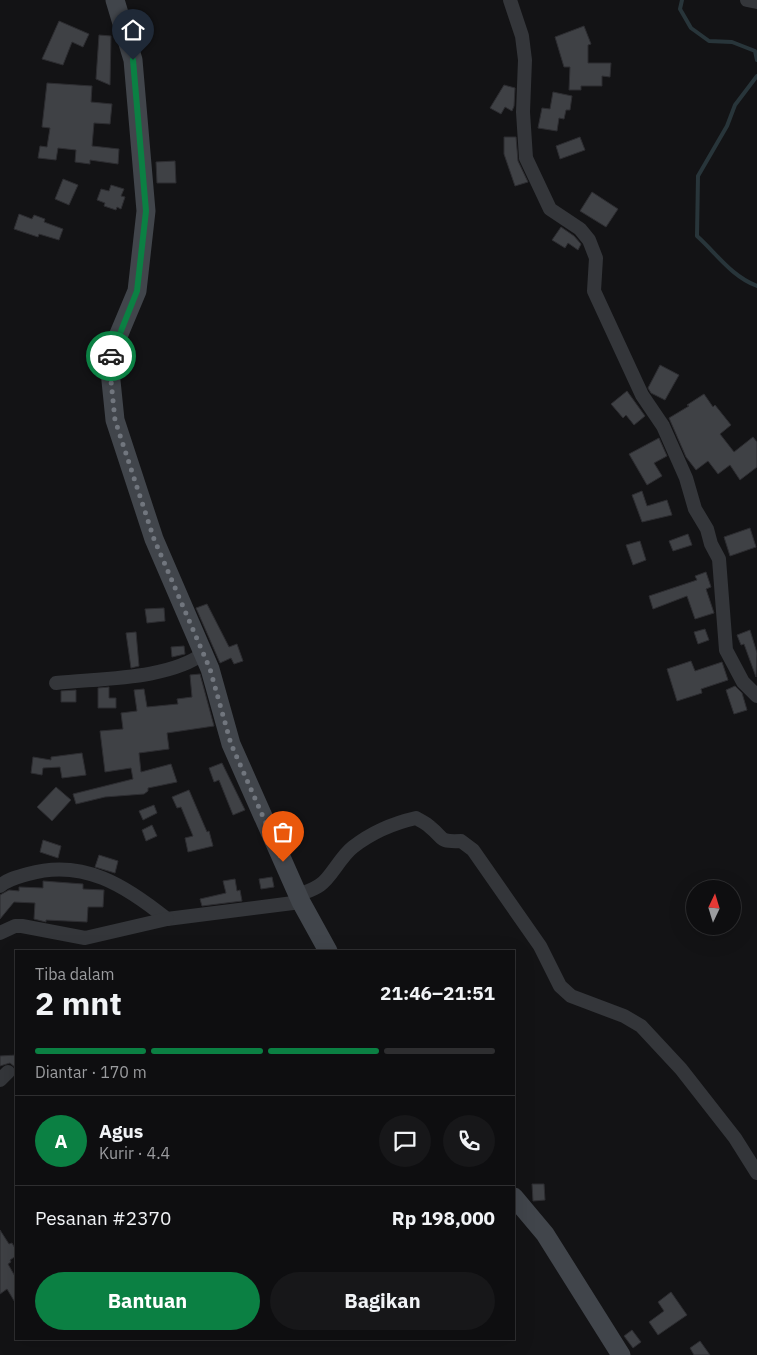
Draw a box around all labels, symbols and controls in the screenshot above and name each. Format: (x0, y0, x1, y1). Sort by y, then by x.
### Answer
pin (112, 9, 154, 60)
icon: home (119, 16, 147, 44)
courier (86, 331, 136, 381)
icon: car (97, 342, 125, 370)
pin (262, 811, 304, 862)
icon: bag (269, 818, 297, 846)
north arrow (686, 880, 741, 935)
map controls (686, 880, 741, 935)
text: Tiba dalam (35, 964, 114, 984)
text: 21:46–21:51 (380, 981, 495, 1005)
text: 2 mnt (35, 982, 122, 1024)
text: Diantar · 170 m (35, 1062, 147, 1082)
button: chat (379, 1115, 431, 1167)
button: phone (443, 1115, 495, 1167)
text: Agus (99, 1119, 143, 1143)
text: A (54, 1129, 68, 1153)
text: Kurir · 4.4 (99, 1143, 170, 1163)
text: Pesanan #2370 (35, 1206, 171, 1230)
text: Rp 198,000 (392, 1206, 495, 1230)
button: Bantuan (35, 1272, 260, 1330)
button: Bagikan (270, 1272, 495, 1330)

